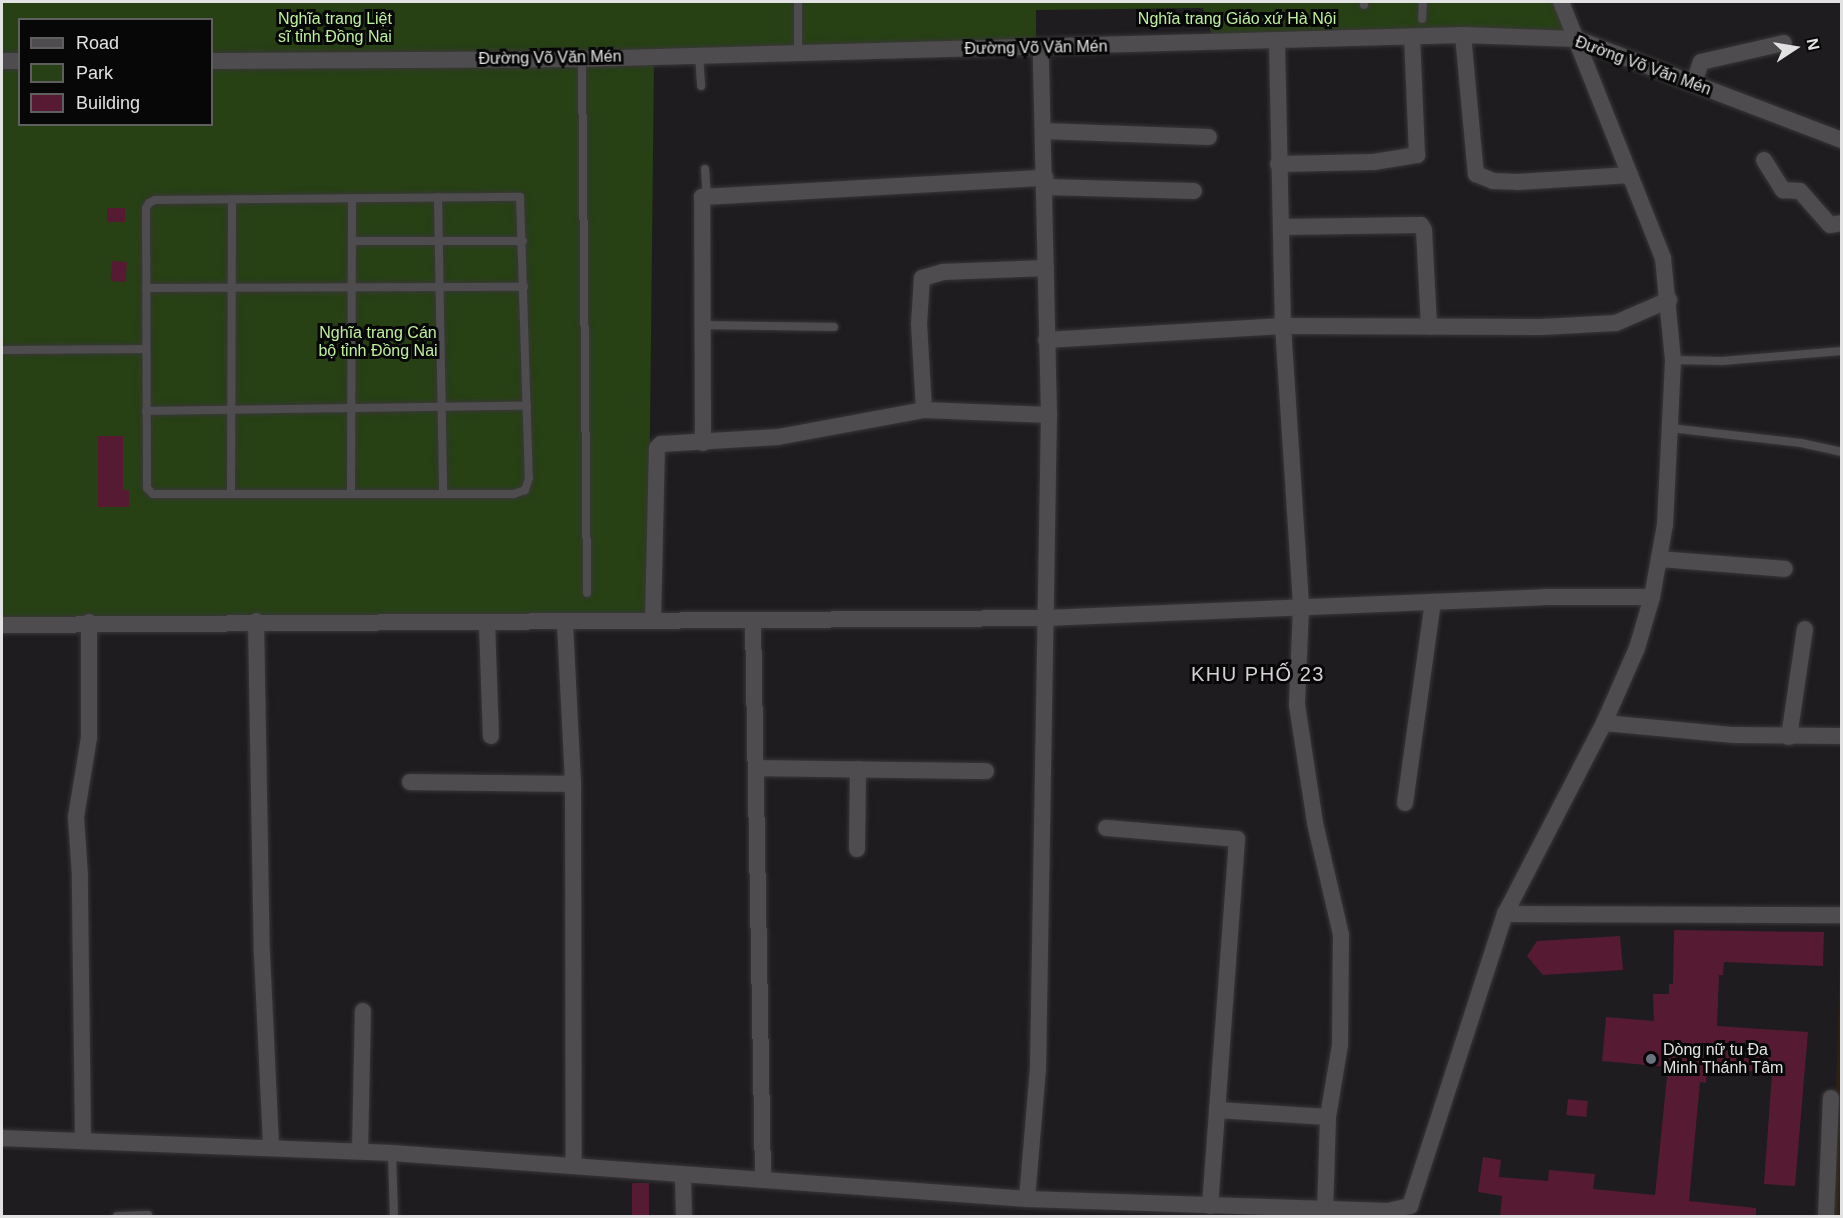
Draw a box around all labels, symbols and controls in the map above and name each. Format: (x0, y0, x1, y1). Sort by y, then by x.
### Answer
park label: Nghĩa trang Liệt sĩ tỉnh Đồng Nai (278, 9, 392, 47)
park label: Nghĩa trang Giáo xứ Hà Nội (1138, 9, 1336, 29)
legend (18, 18, 213, 126)
north arrow (1765, 18, 1825, 78)
text: Road (76, 33, 119, 53)
street label: Đường Võ Văn Mén (1573, 33, 1713, 99)
street label: Đường Võ Văn Mén (964, 37, 1108, 59)
text: N (1804, 37, 1823, 52)
street label: Đường Võ Văn Mén (478, 47, 622, 69)
text: Park (76, 63, 113, 83)
text: Building (76, 93, 140, 113)
park label: Nghĩa trang Cán bộ tỉnh Đồng Nai (318, 323, 438, 361)
district label: KHU PHỐ 23 (1191, 662, 1325, 686)
place label: Dòng nữ tu Đa Minh Thánh Tâm (1663, 1040, 1784, 1078)
marker: Dòng nữ tu Đa Minh Thánh Tâm (1644, 1052, 1658, 1066)

